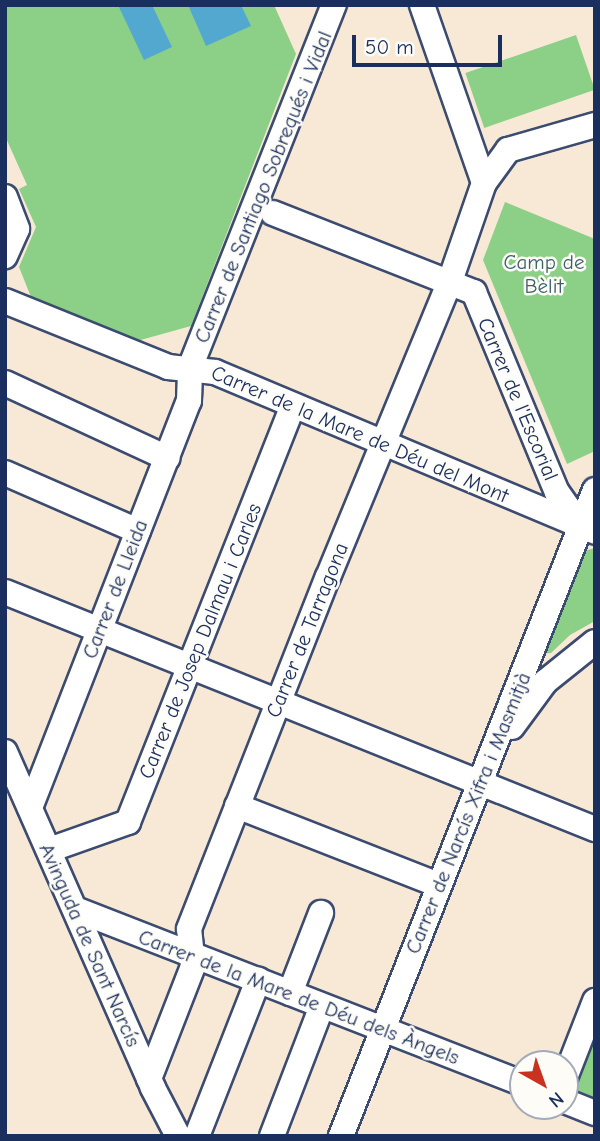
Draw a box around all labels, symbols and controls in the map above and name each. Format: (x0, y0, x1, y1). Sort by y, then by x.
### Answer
scale bar (355, 21, 505, 65)
street label: Carrer de Santiago Sobrequés i Vidal (189, 27, 337, 347)
text: 50 m (365, 35, 414, 59)
park label: Camp de Bèlit (504, 249, 584, 299)
street label: Carrer de l'Escorial (472, 314, 564, 484)
street label: Carrer de la Mare de Déu del Mont (208, 360, 512, 508)
street label: Carrer de Josep Dalmau i Carles (133, 500, 267, 782)
street label: Carrer de Lleida (77, 516, 153, 662)
street label: Carrer de Tarragona (260, 539, 354, 721)
street label: Carrer de Narcís Xifra i Masmitjà (400, 669, 536, 957)
street label: Avinguda de Sant Narcís (34, 839, 146, 1051)
street label: Carrer de la Mare de Déu dels Àngels (135, 924, 463, 1070)
north arrow (509, 1050, 579, 1120)
text: N (544, 1087, 568, 1112)

